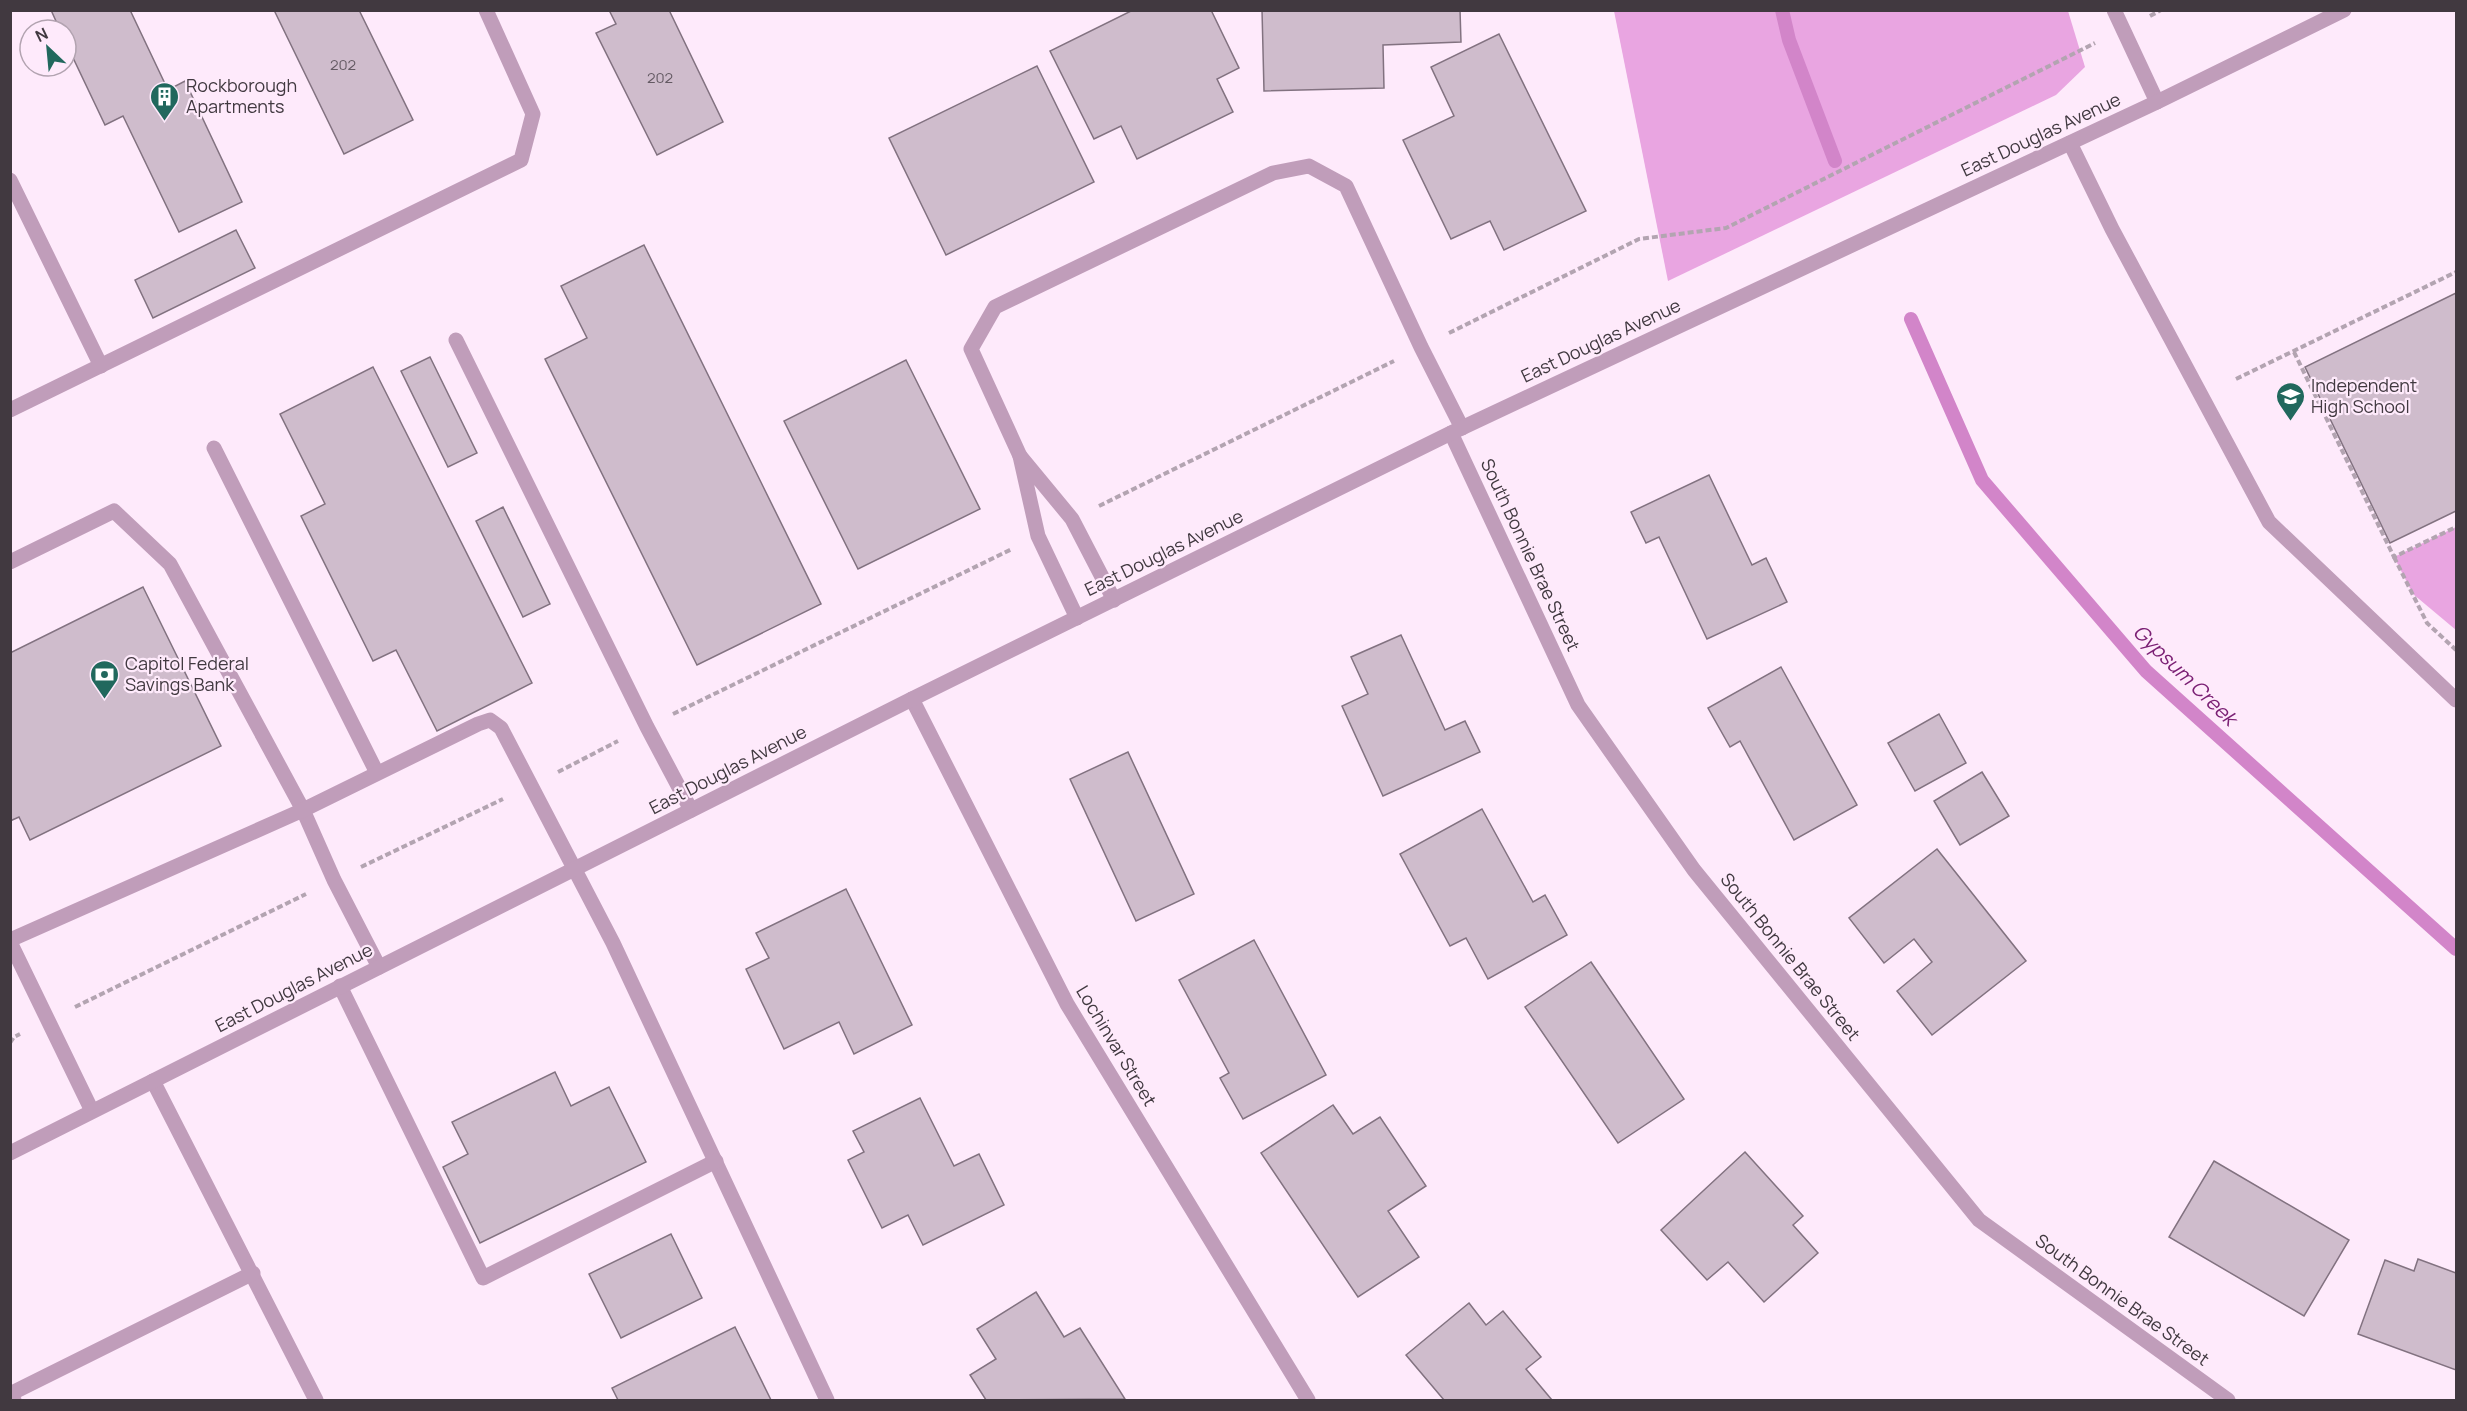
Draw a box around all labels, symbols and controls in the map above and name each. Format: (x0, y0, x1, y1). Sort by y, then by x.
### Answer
north arrow (18, 18, 78, 78)
text: N (31, 22, 51, 47)
house number: 202 (330, 54, 356, 75)
house number: 202 (647, 67, 673, 88)
place label: Rockborough Apartments (186, 73, 297, 118)
building icon: Rockborough Apartments (149, 80, 181, 122)
street label: East Douglas Avenue (1957, 87, 2124, 182)
street label: East Douglas Avenue (1517, 293, 1684, 388)
place label: Independent High School (2311, 373, 2417, 418)
school or university icon: Independent High School (2274, 380, 2306, 422)
street label: South Bonnie Brae Street (1476, 455, 1586, 655)
street label: East Douglas Avenue (1080, 503, 1247, 601)
water label: Gypsum Creek (2128, 618, 2245, 733)
place label: Capitol Federal Savings Bank (125, 651, 249, 696)
bank icon: Capitol Federal Savings Bank (88, 658, 120, 700)
street label: East Douglas Avenue (645, 719, 810, 819)
street label: South Bonnie Brae Street (1716, 867, 1866, 1045)
street label: East Douglas Avenue (211, 937, 376, 1037)
street label: Lochinvar Street (1071, 981, 1162, 1110)
street label: South Bonnie Brae Street (2031, 1228, 2214, 1370)

